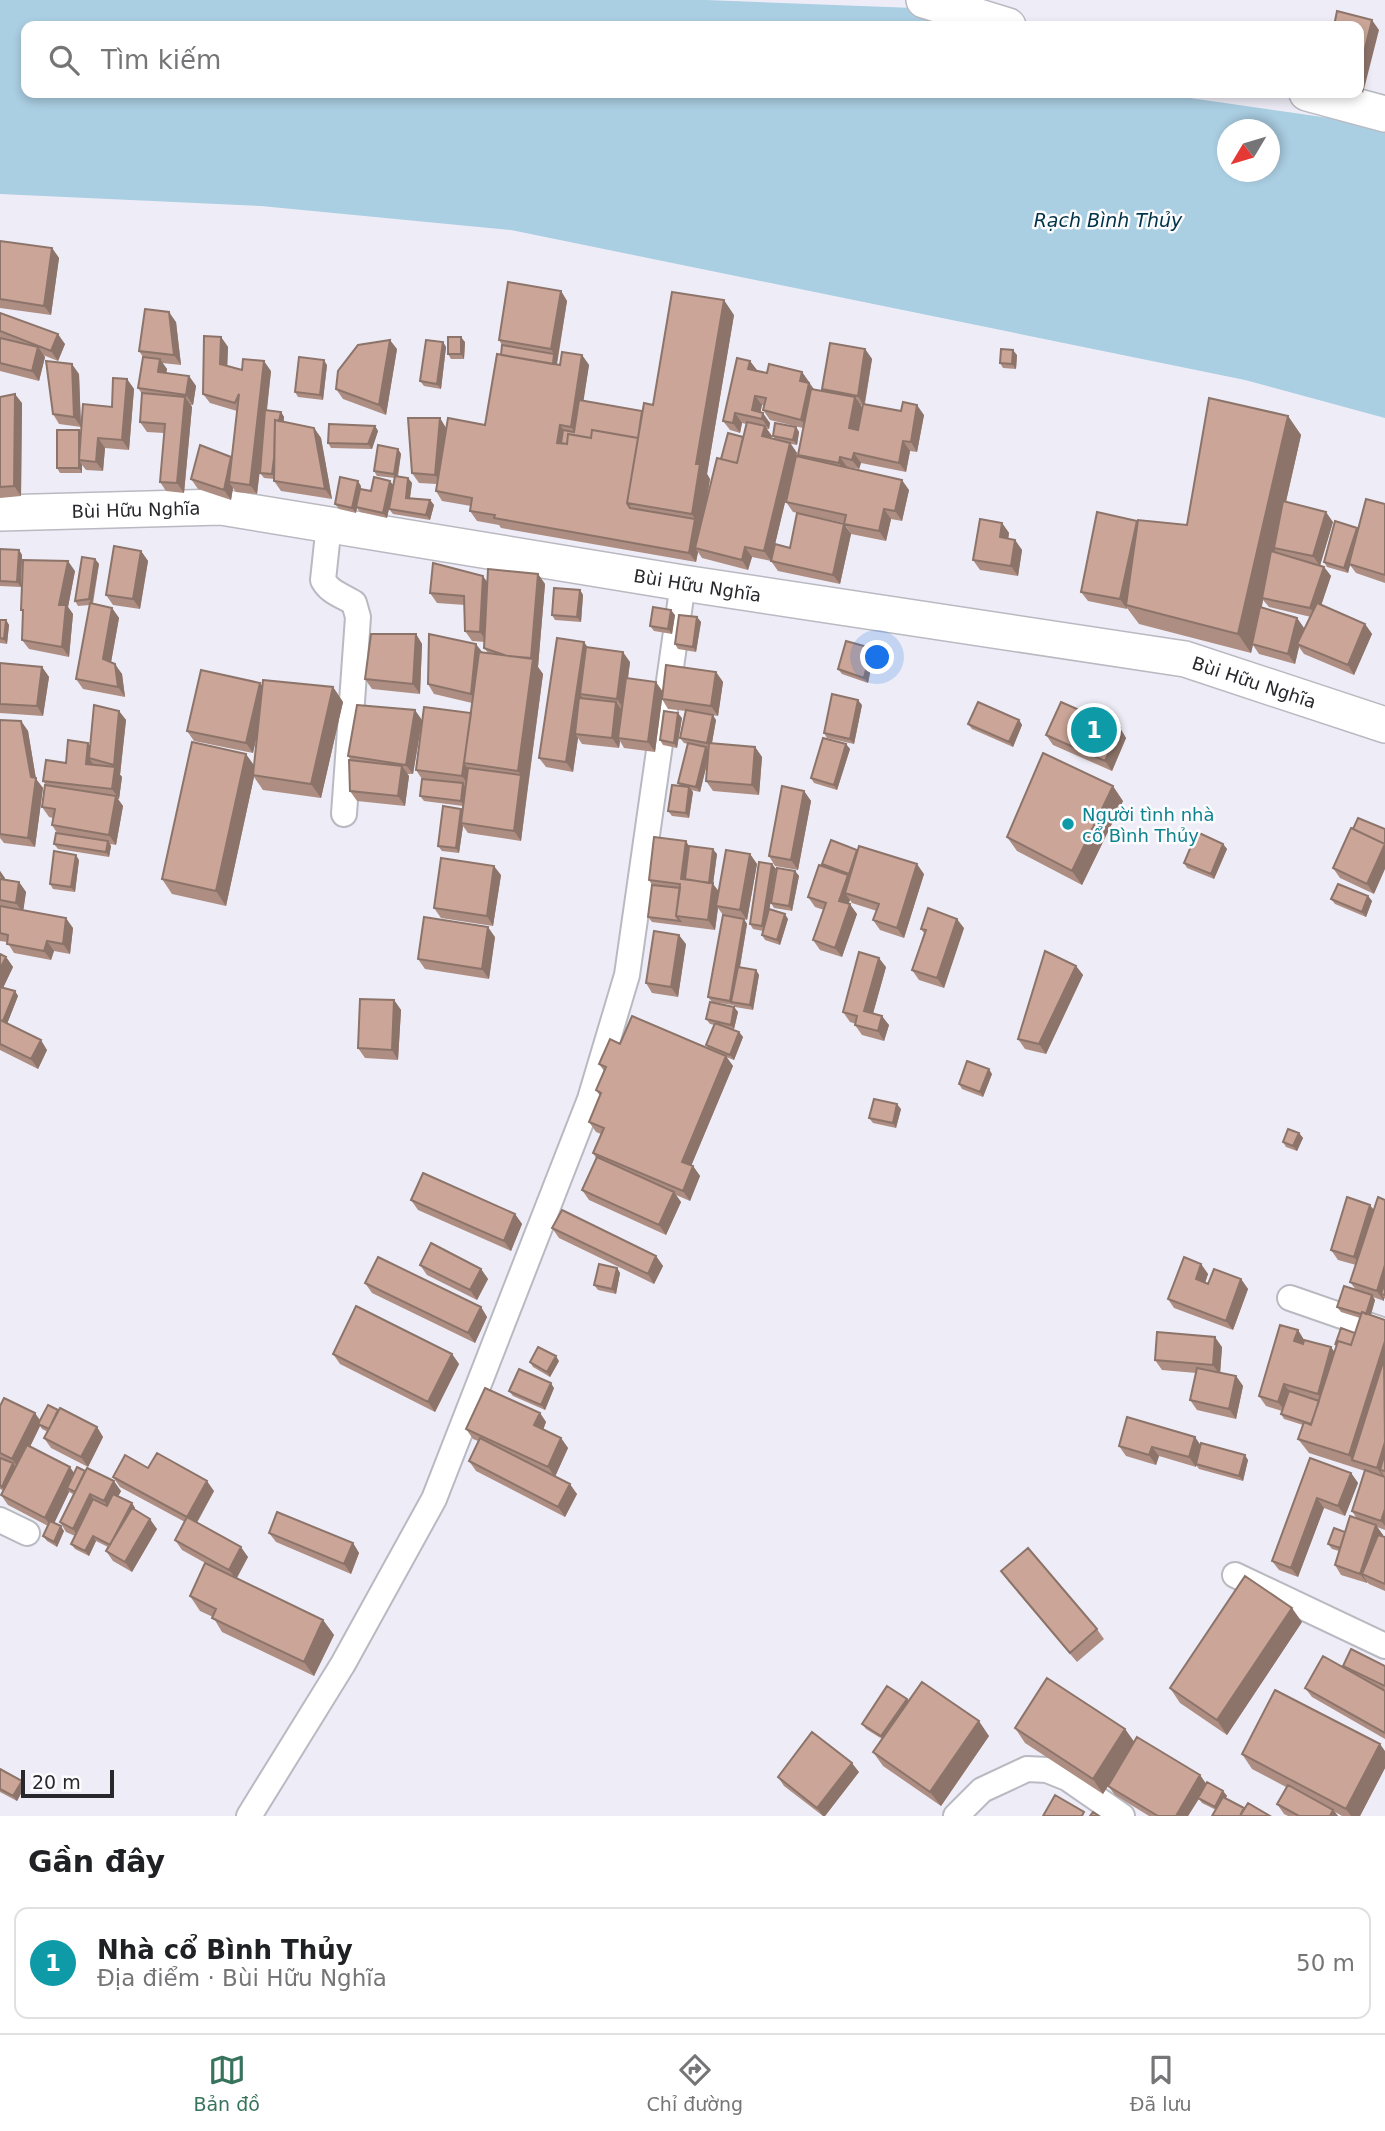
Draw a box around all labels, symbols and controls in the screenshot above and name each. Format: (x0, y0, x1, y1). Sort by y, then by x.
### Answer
search box (21, 21, 1364, 98)
icon: search (45, 41, 83, 79)
text: Tìm kiếm (101, 45, 221, 75)
north arrow (1217, 119, 1280, 182)
water label: Rạch Bình Thủy (1034, 209, 1183, 231)
street label: Bùi Hữu Nghĩa (71, 497, 201, 522)
street label: Bùi Hữu Nghĩa (632, 565, 763, 605)
your location (860, 640, 894, 674)
street label: Bùi Hữu Nghĩa (1190, 652, 1319, 712)
pin: 1 (1071, 704, 1117, 756)
place label: Người tình nhà cổ Bình Thủy (1082, 804, 1214, 846)
marker: Người tình nhà cổ Bình Thủy (1060, 816, 1076, 832)
scale bar (21, 1767, 114, 1799)
text: 20 m (32, 1771, 81, 1793)
text: Gần đây (28, 1844, 165, 1879)
text: Nhà cổ Bình Thủy (97, 1935, 353, 1965)
text: 1 (45, 1950, 61, 1976)
text: 50 m (1296, 1950, 1355, 1976)
text: Địa điểm · Bùi Hữu Nghĩa (97, 1965, 387, 1991)
tab: Bản đồ (193, 2051, 260, 2115)
tab: Chỉ đường (647, 2051, 743, 2115)
tab: Đã lưu (1130, 2051, 1192, 2115)

